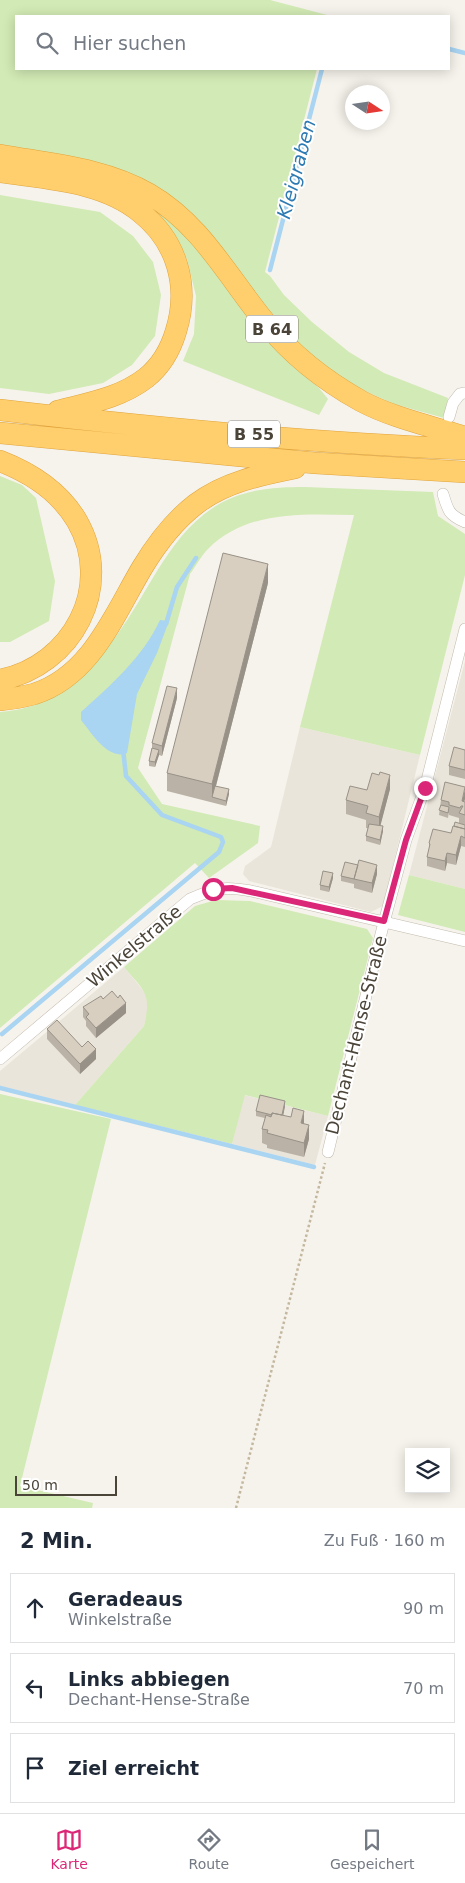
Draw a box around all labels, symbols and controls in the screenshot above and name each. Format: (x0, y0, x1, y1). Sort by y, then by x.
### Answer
search box (15, 15, 450, 70)
icon: search (33, 29, 61, 57)
text: Hier suchen (73, 32, 186, 54)
north arrow (345, 85, 390, 130)
water label: Kleigraben (272, 117, 320, 221)
road number: B 64 (246, 316, 298, 342)
road number: B 55 (228, 420, 280, 448)
route end (414, 777, 437, 800)
route start (202, 878, 225, 901)
street label: Winkelstraße (82, 900, 186, 992)
street label: Dechant-Hense-Straße (321, 933, 391, 1137)
map controls (405, 1448, 450, 1493)
button: layers (405, 1448, 450, 1493)
scale bar (15, 1473, 118, 1496)
text: 50 m (22, 1477, 58, 1493)
text: 2 Min. (20, 1529, 93, 1553)
text: Zu Fuß · 160 m (324, 1531, 445, 1550)
text: Geradeaus (68, 1588, 183, 1610)
icon: ahead (21, 1594, 49, 1622)
text: 90 m (403, 1599, 444, 1618)
text: Winkelstraße (68, 1610, 172, 1629)
text: Links abbiegen (68, 1668, 230, 1690)
icon: left (21, 1674, 49, 1702)
text: 70 m (403, 1679, 444, 1698)
text: Dechant-Hense-Straße (68, 1690, 250, 1709)
icon: arrive (21, 1754, 49, 1782)
text: Ziel erreicht (68, 1757, 199, 1779)
tab: Karte (50, 1826, 88, 1872)
tab: Route (189, 1826, 229, 1872)
tab: Gespeichert (330, 1826, 415, 1872)

